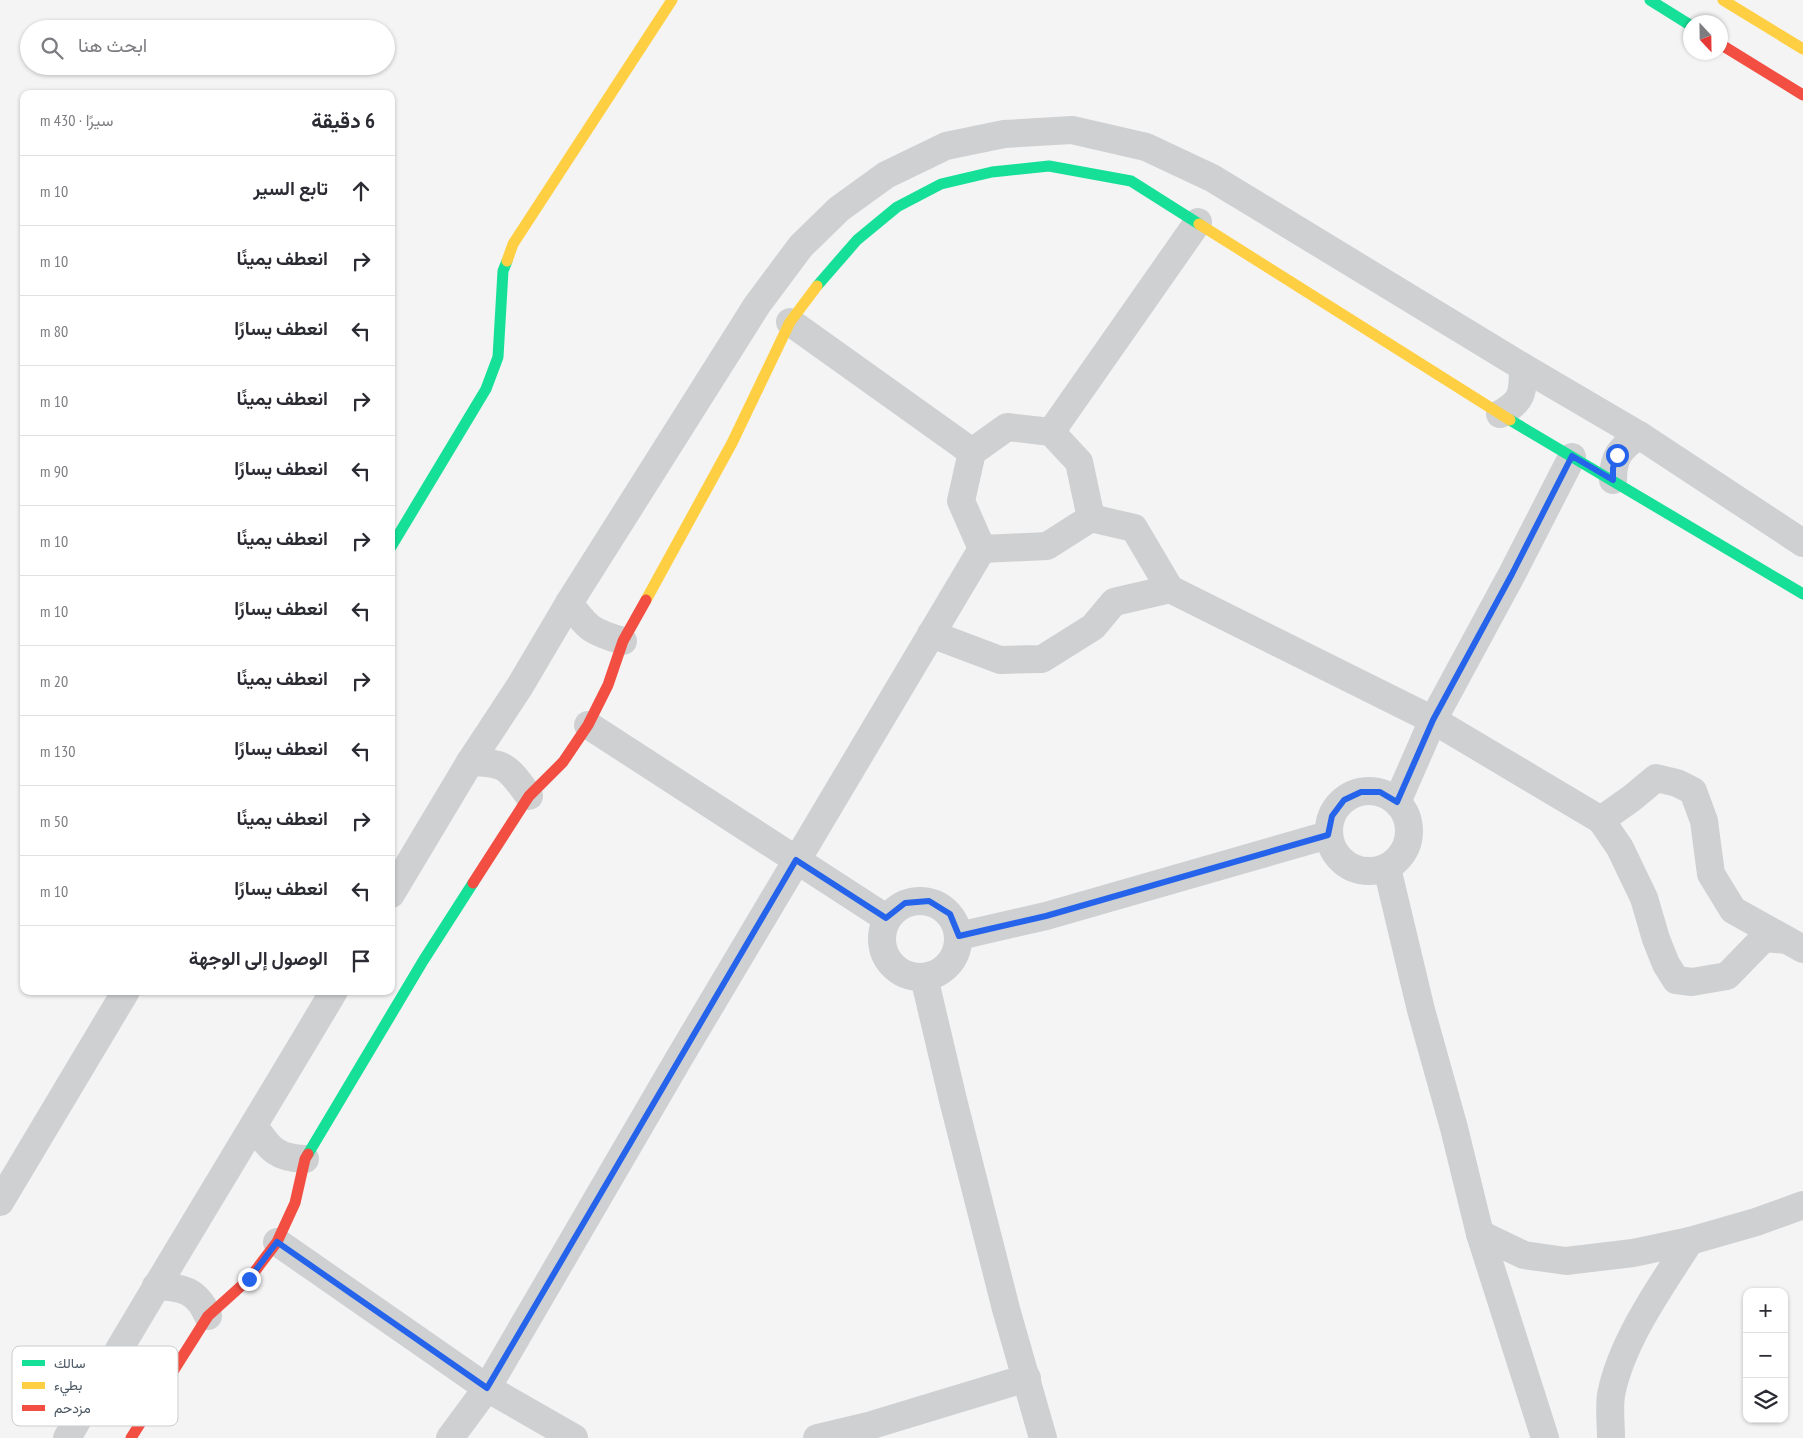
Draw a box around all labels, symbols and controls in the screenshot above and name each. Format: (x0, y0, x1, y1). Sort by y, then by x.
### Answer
north arrow (1683, 15, 1728, 60)
search box (20, 20, 395, 75)
text: ابحث هنا (78, 33, 147, 57)
icon: search (38, 34, 66, 62)
text: 6 دقيقة (311, 107, 375, 134)
text: سيرًا · 430 m (40, 110, 113, 130)
text: تابع السير (253, 176, 328, 200)
icon: ahead (347, 177, 375, 205)
text: 10 m (40, 181, 68, 201)
text: انعطف يمينًا (237, 246, 328, 270)
icon: right (347, 247, 375, 275)
text: 10 m (40, 251, 68, 271)
text: انعطف يسارًا (234, 316, 328, 340)
icon: left (347, 317, 375, 345)
text: 80 m (40, 321, 68, 341)
text: انعطف يمينًا (237, 386, 328, 410)
icon: right (347, 387, 375, 415)
text: 10 m (40, 391, 68, 411)
route start (1606, 444, 1629, 467)
text: انعطف يسارًا (234, 456, 328, 480)
icon: left (347, 457, 375, 485)
text: 90 m (40, 461, 68, 481)
text: انعطف يمينًا (237, 526, 328, 550)
icon: right (347, 527, 375, 555)
text: 10 m (40, 531, 68, 551)
text: انعطف يسارًا (234, 596, 328, 620)
icon: left (347, 597, 375, 625)
text: 10 m (40, 601, 68, 621)
text: انعطف يمينًا (237, 666, 328, 690)
icon: right (347, 667, 375, 695)
text: 20 m (40, 671, 68, 691)
text: انعطف يسارًا (234, 736, 328, 760)
icon: left (347, 737, 375, 765)
text: 130 m (40, 741, 75, 761)
text: انعطف يمينًا (237, 806, 328, 830)
icon: right (347, 807, 375, 835)
text: 50 m (40, 811, 68, 831)
text: انعطف يسارًا (234, 876, 328, 900)
icon: left (347, 877, 375, 905)
text: 10 m (40, 881, 68, 901)
text: الوصول إلى الوجهة (189, 946, 328, 970)
icon: arrive (347, 947, 375, 975)
route end (238, 1268, 261, 1291)
map controls (1743, 1288, 1788, 1423)
button: + (1743, 1288, 1788, 1333)
button: − (1743, 1333, 1788, 1378)
legend (12, 1346, 178, 1426)
text: سالك (54, 1354, 85, 1372)
text: بطيء (54, 1376, 82, 1397)
button: layers (1743, 1378, 1788, 1423)
text: مزدحم (54, 1399, 91, 1417)

